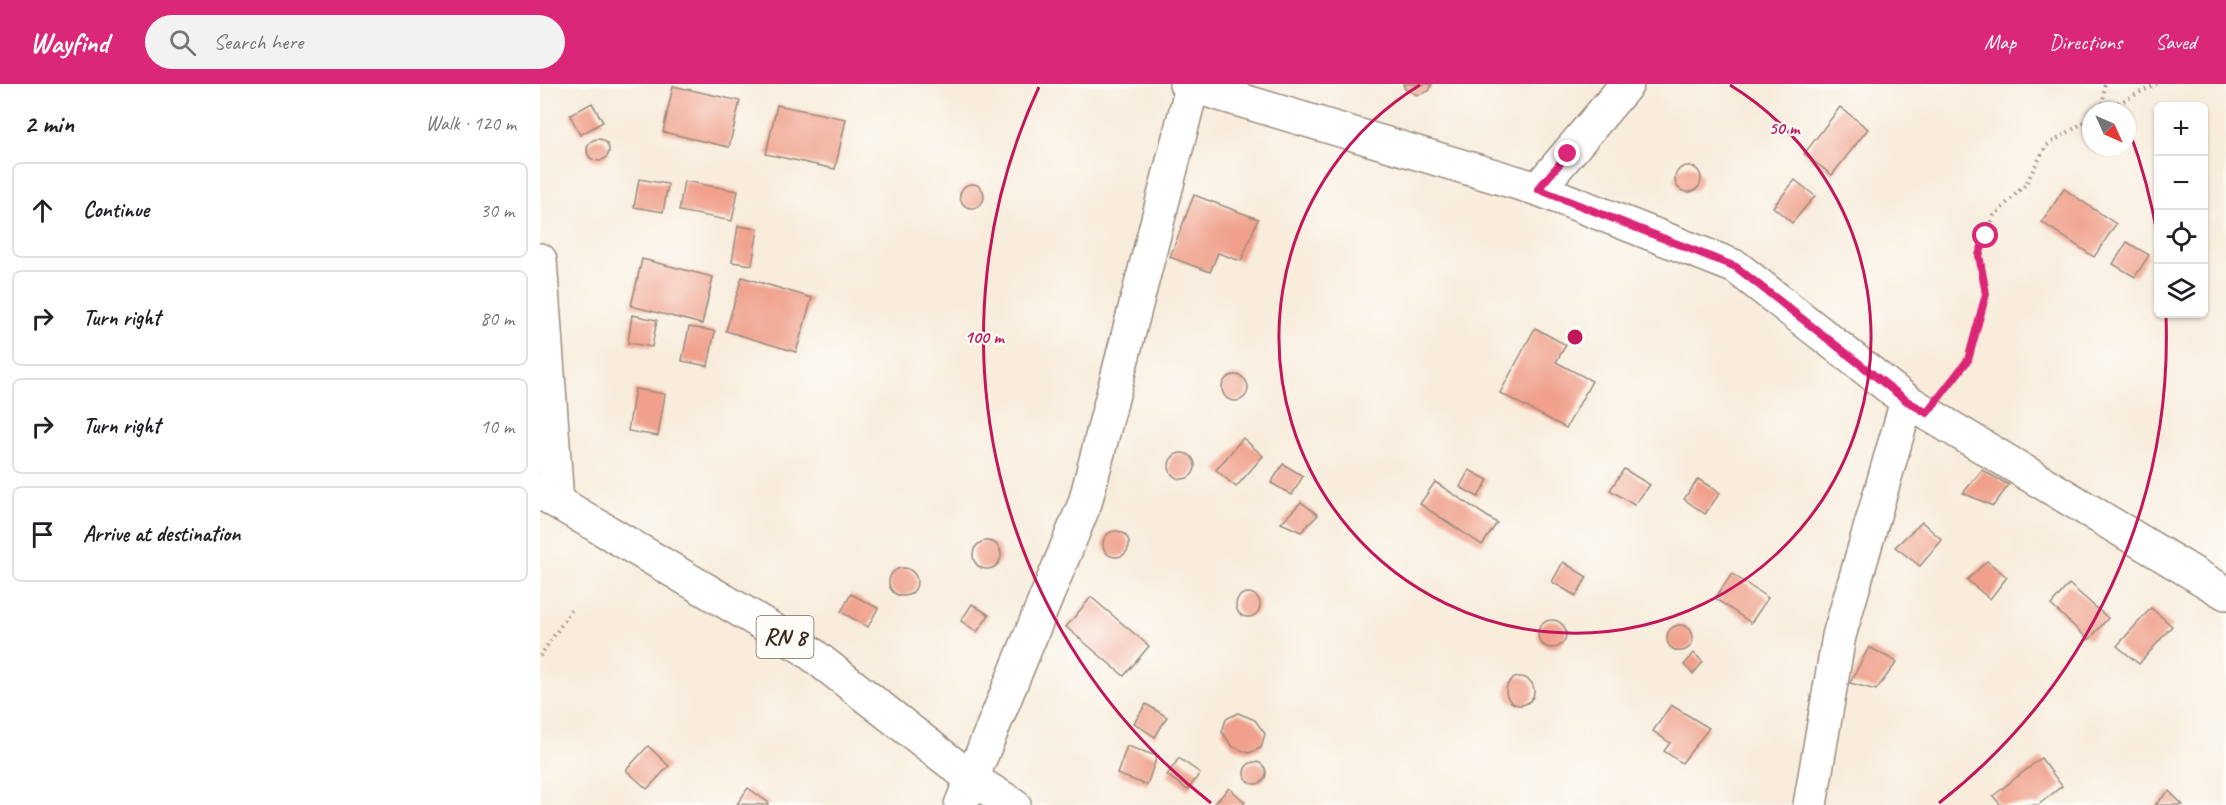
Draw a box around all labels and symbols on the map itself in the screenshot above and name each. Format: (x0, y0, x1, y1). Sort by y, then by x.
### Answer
north arrow (2082, 102, 2136, 156)
text: 50 m (1769, 117, 1801, 139)
route end (1554, 140, 1580, 166)
route start (1972, 222, 1998, 248)
text: 100 m (965, 326, 1005, 348)
centre of rings (1565, 327, 1585, 347)
road number: RN 8 (756, 616, 814, 658)

